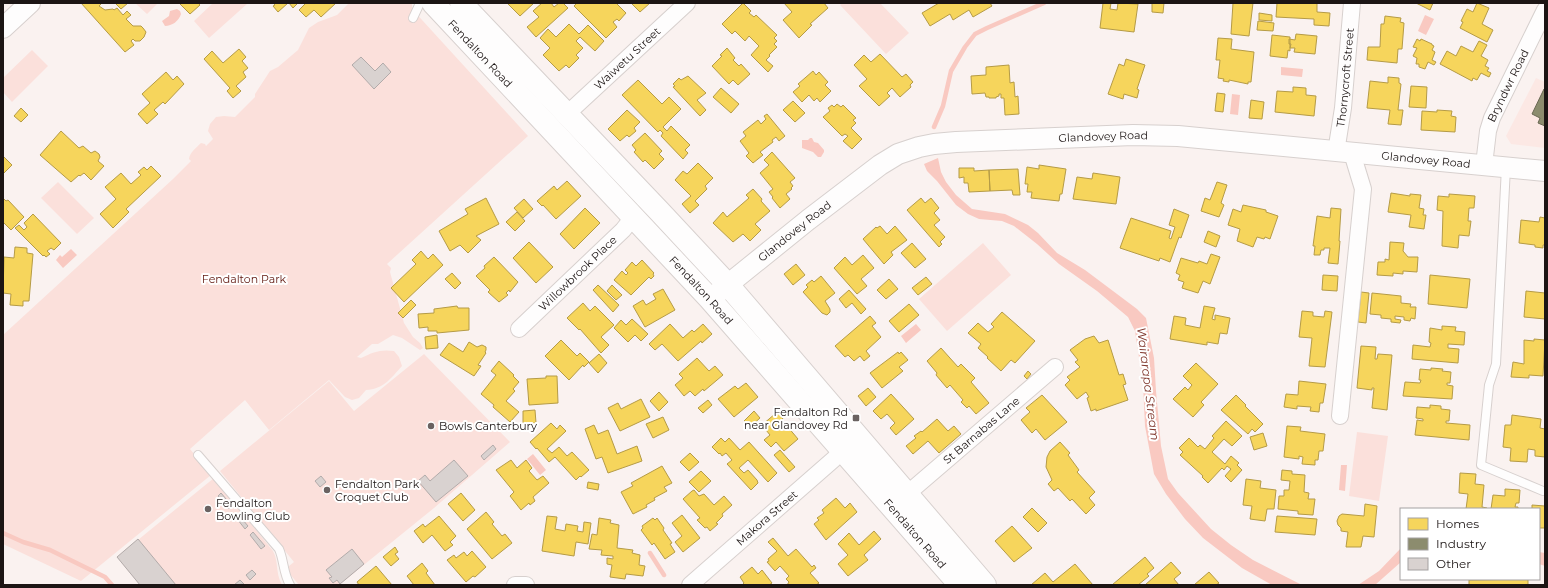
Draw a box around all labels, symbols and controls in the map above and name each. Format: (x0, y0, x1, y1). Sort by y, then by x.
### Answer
street label: Fendalton Road (445, 16, 515, 90)
street label: Waiwetu Street (591, 24, 664, 92)
street label: Thornycroft Street (1333, 27, 1357, 128)
street label: Bryndwr Road (1484, 47, 1532, 124)
street label: Glandovey Road (1058, 128, 1148, 145)
street label: Glandovey Road (1381, 148, 1471, 171)
street label: Glandovey Road (755, 198, 834, 265)
street label: Willowbrook Place (536, 233, 620, 314)
street label: Fendalton Road (666, 253, 736, 327)
park label: Fendalton Park (202, 272, 287, 286)
water label: Wairarapa Stream (1134, 327, 1163, 441)
street label: St Barnabas Lane (940, 393, 1023, 467)
place label: Fendalton Rd near Glandovey Rd (744, 405, 848, 432)
marker: Fendalton Rd near Glandovey Rd (851, 413, 861, 423)
place label: Bowls Canterbury (439, 419, 537, 433)
marker: Bowls Canterbury (426, 421, 436, 431)
place label: Fendalton Park Croquet Club (335, 477, 420, 504)
marker: Fendalton Park Croquet Club (322, 485, 332, 495)
street label: Makora Street (733, 487, 801, 548)
place label: Fendalton Bowling Club (216, 496, 290, 523)
street label: Fendalton Road (881, 496, 949, 571)
marker: Fendalton Bowling Club (203, 504, 213, 514)
legend (1400, 508, 1540, 580)
text: Homes (1436, 516, 1479, 531)
text: Industry (1436, 536, 1486, 551)
text: Other (1436, 556, 1471, 571)

